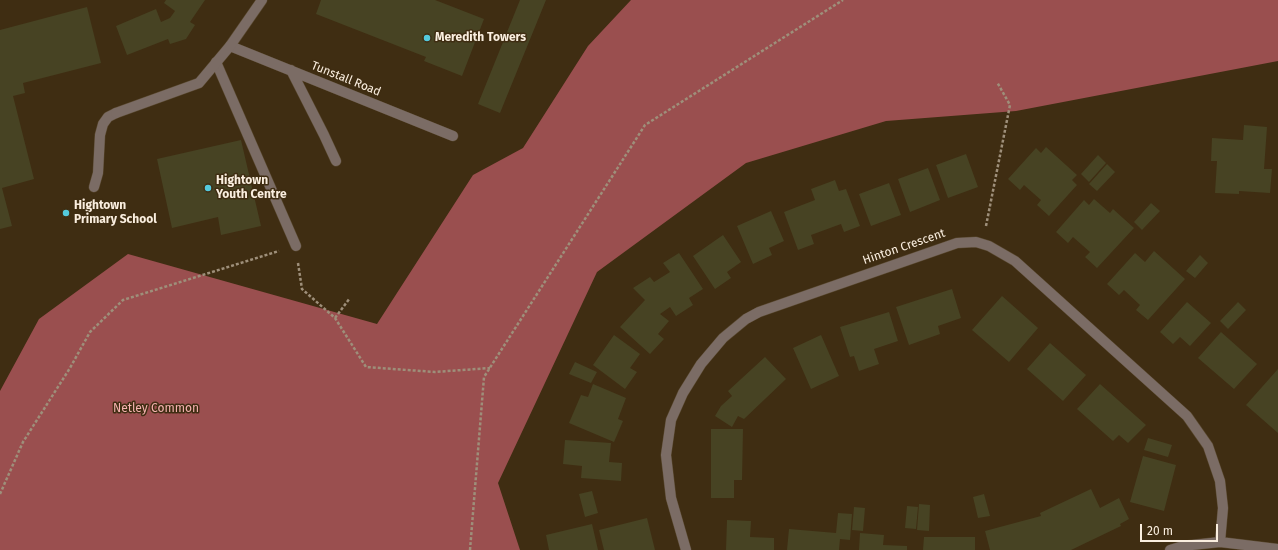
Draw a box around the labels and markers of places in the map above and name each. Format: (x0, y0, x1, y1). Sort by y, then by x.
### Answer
place label: Meredith Towers (435, 31, 526, 45)
marker: Meredith Towers (422, 33, 432, 43)
place label: Hightown Youth Centre (216, 174, 287, 202)
marker: Hightown Youth Centre (203, 183, 213, 193)
place label: Hightown Primary School (74, 199, 157, 227)
marker: Hightown Primary School (61, 208, 71, 218)

